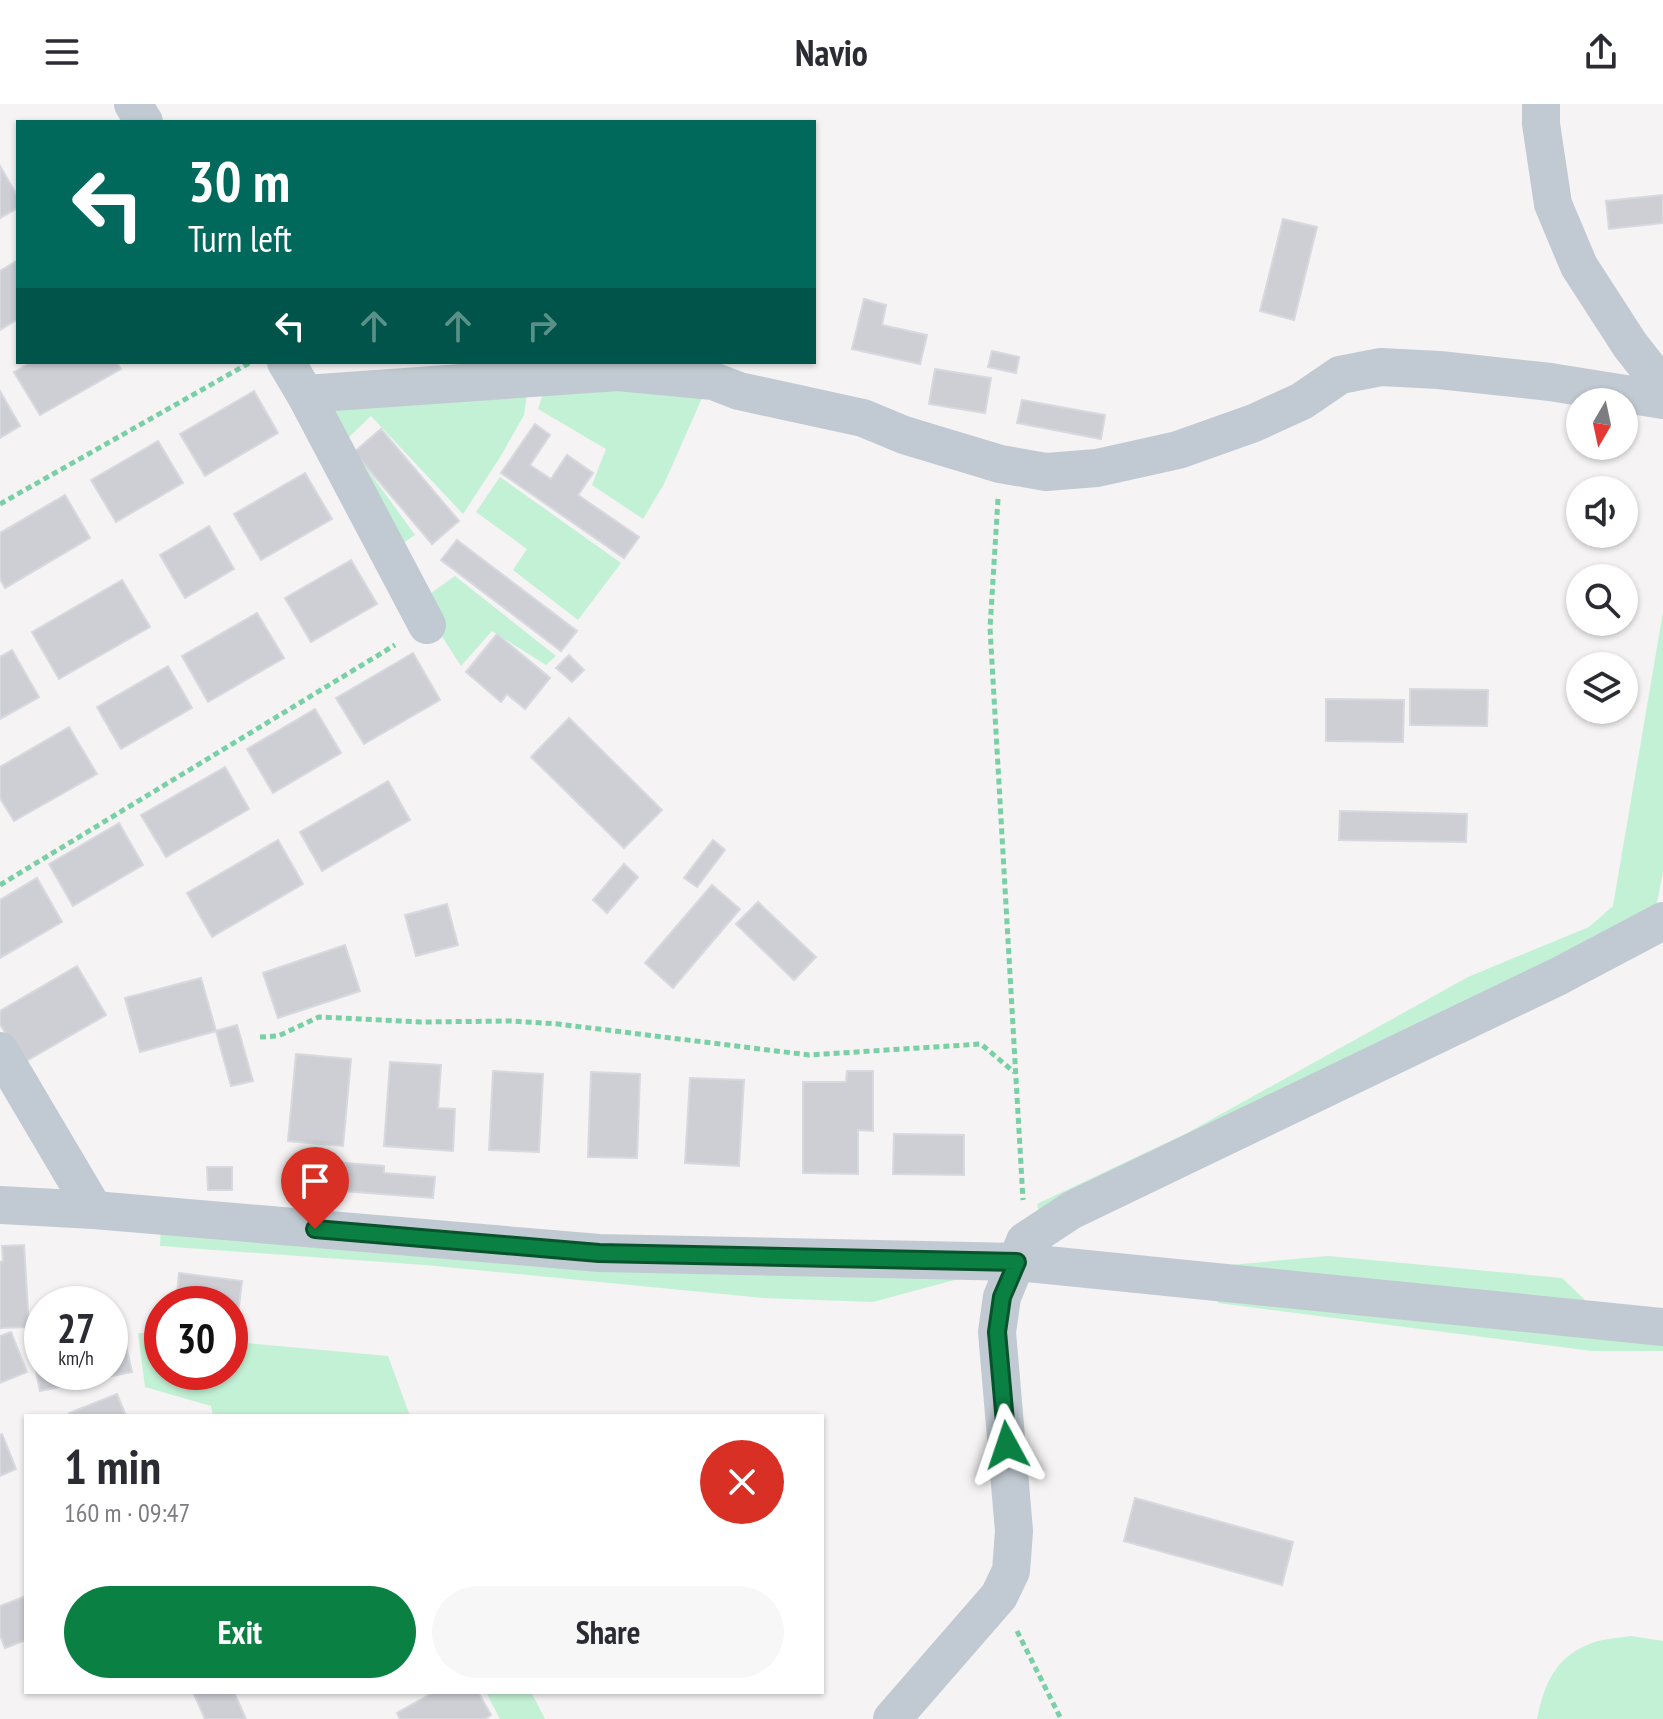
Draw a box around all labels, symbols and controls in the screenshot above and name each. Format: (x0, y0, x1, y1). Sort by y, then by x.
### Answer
text: Navio (795, 29, 868, 76)
icon: menu (40, 30, 84, 74)
icon: share (1579, 30, 1623, 74)
text: 30 m (188, 145, 290, 217)
icon: left (56, 152, 160, 256)
text: Turn left (188, 215, 292, 262)
icon: left (268, 304, 312, 348)
icon: ahead (352, 304, 396, 348)
icon: ahead (436, 304, 480, 348)
icon: right (520, 304, 564, 348)
north arrow (1566, 388, 1638, 460)
map controls (1566, 388, 1638, 724)
button: sound (1566, 476, 1638, 548)
button: search (1566, 564, 1638, 636)
button: layers (1566, 652, 1638, 724)
pin (281, 1147, 349, 1229)
icon: arrive (293, 1159, 337, 1203)
speed limit sign: 30 (144, 1286, 248, 1390)
text: 27 (57, 1302, 95, 1354)
text: km/h (58, 1345, 94, 1371)
position arrow (965, 1403, 1049, 1487)
text: 1 min (64, 1435, 161, 1497)
button: close (700, 1440, 784, 1524)
text: 160 m · 09:47 (64, 1496, 190, 1529)
button: Exit (64, 1586, 416, 1678)
button: Share (432, 1586, 784, 1678)

